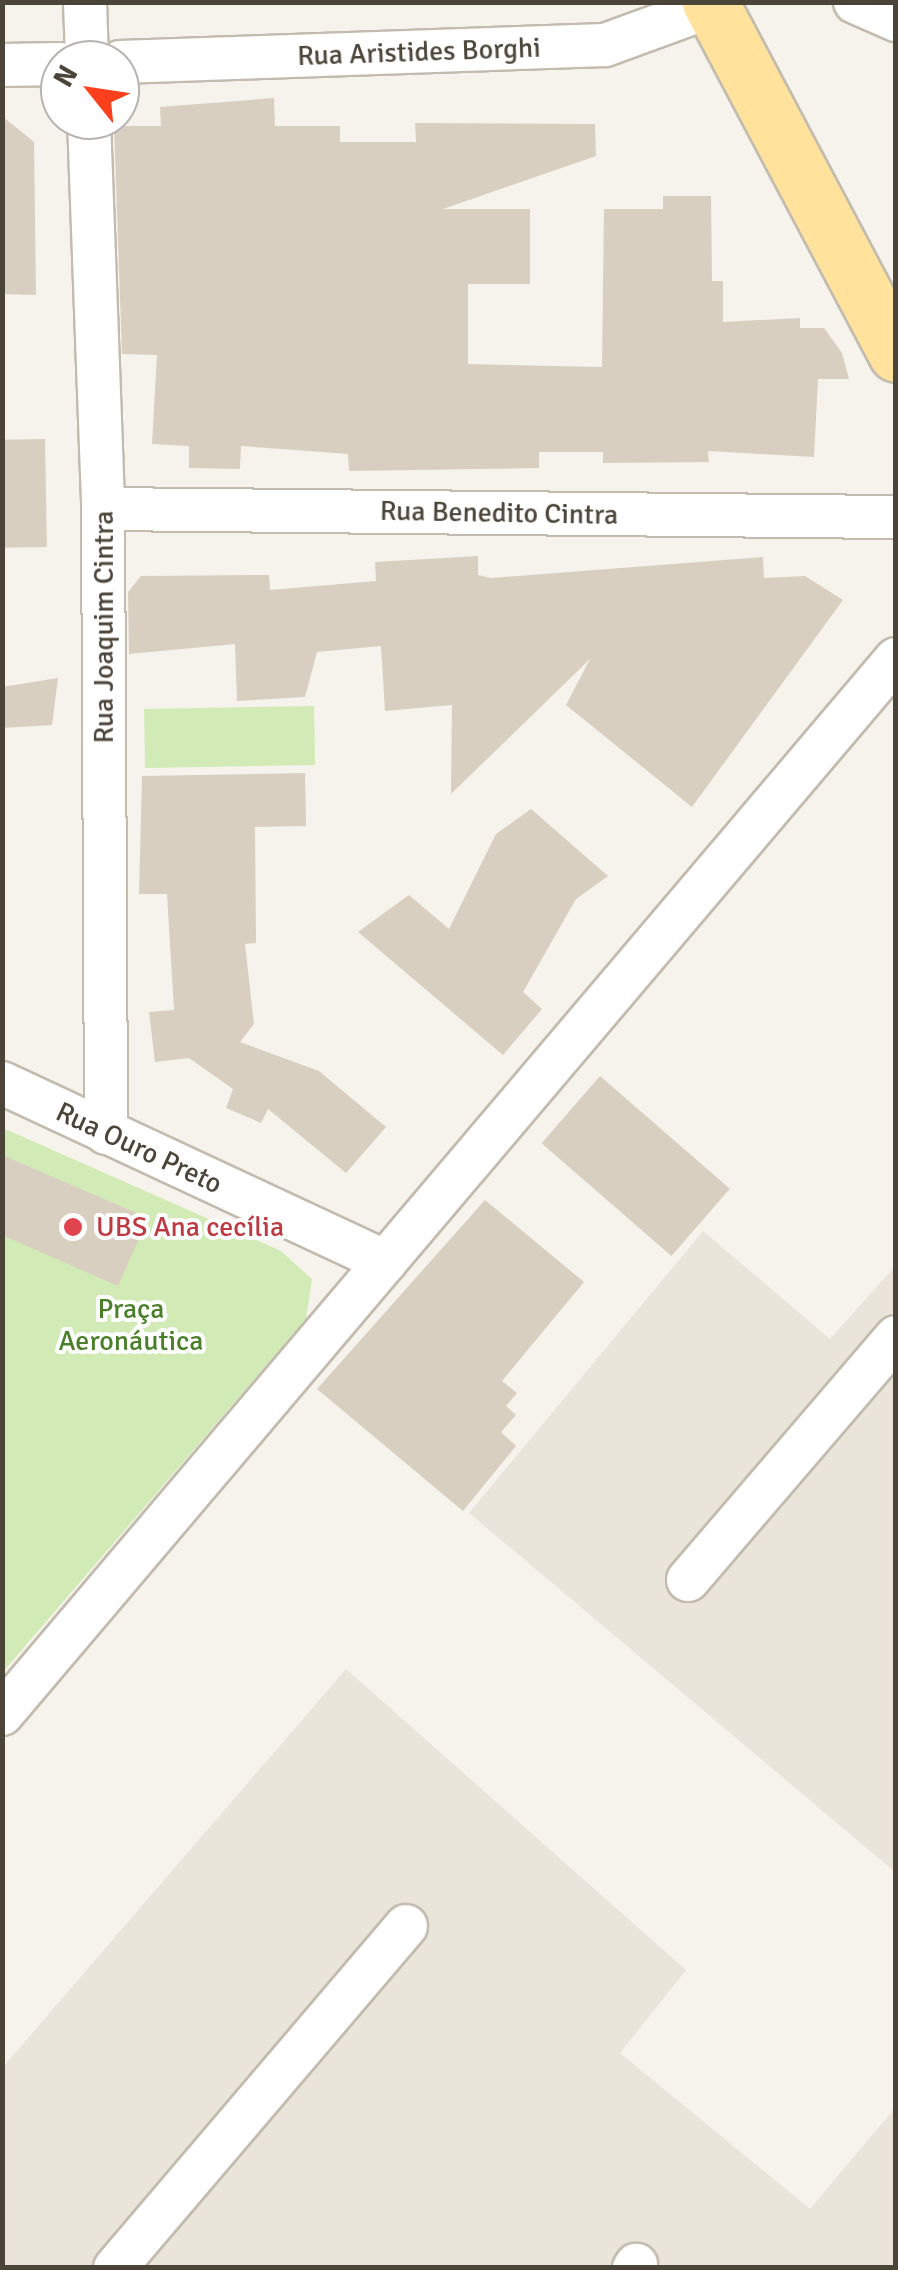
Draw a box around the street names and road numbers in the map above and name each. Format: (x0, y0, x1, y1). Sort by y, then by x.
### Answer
street label: Rua Aristides Borghi (297, 31, 541, 73)
street label: Rua Benedito Cintra (380, 494, 618, 532)
street label: Rua Joaquim Cintra (87, 510, 121, 744)
street label: Rua Ouro Preto (51, 1095, 227, 1201)

